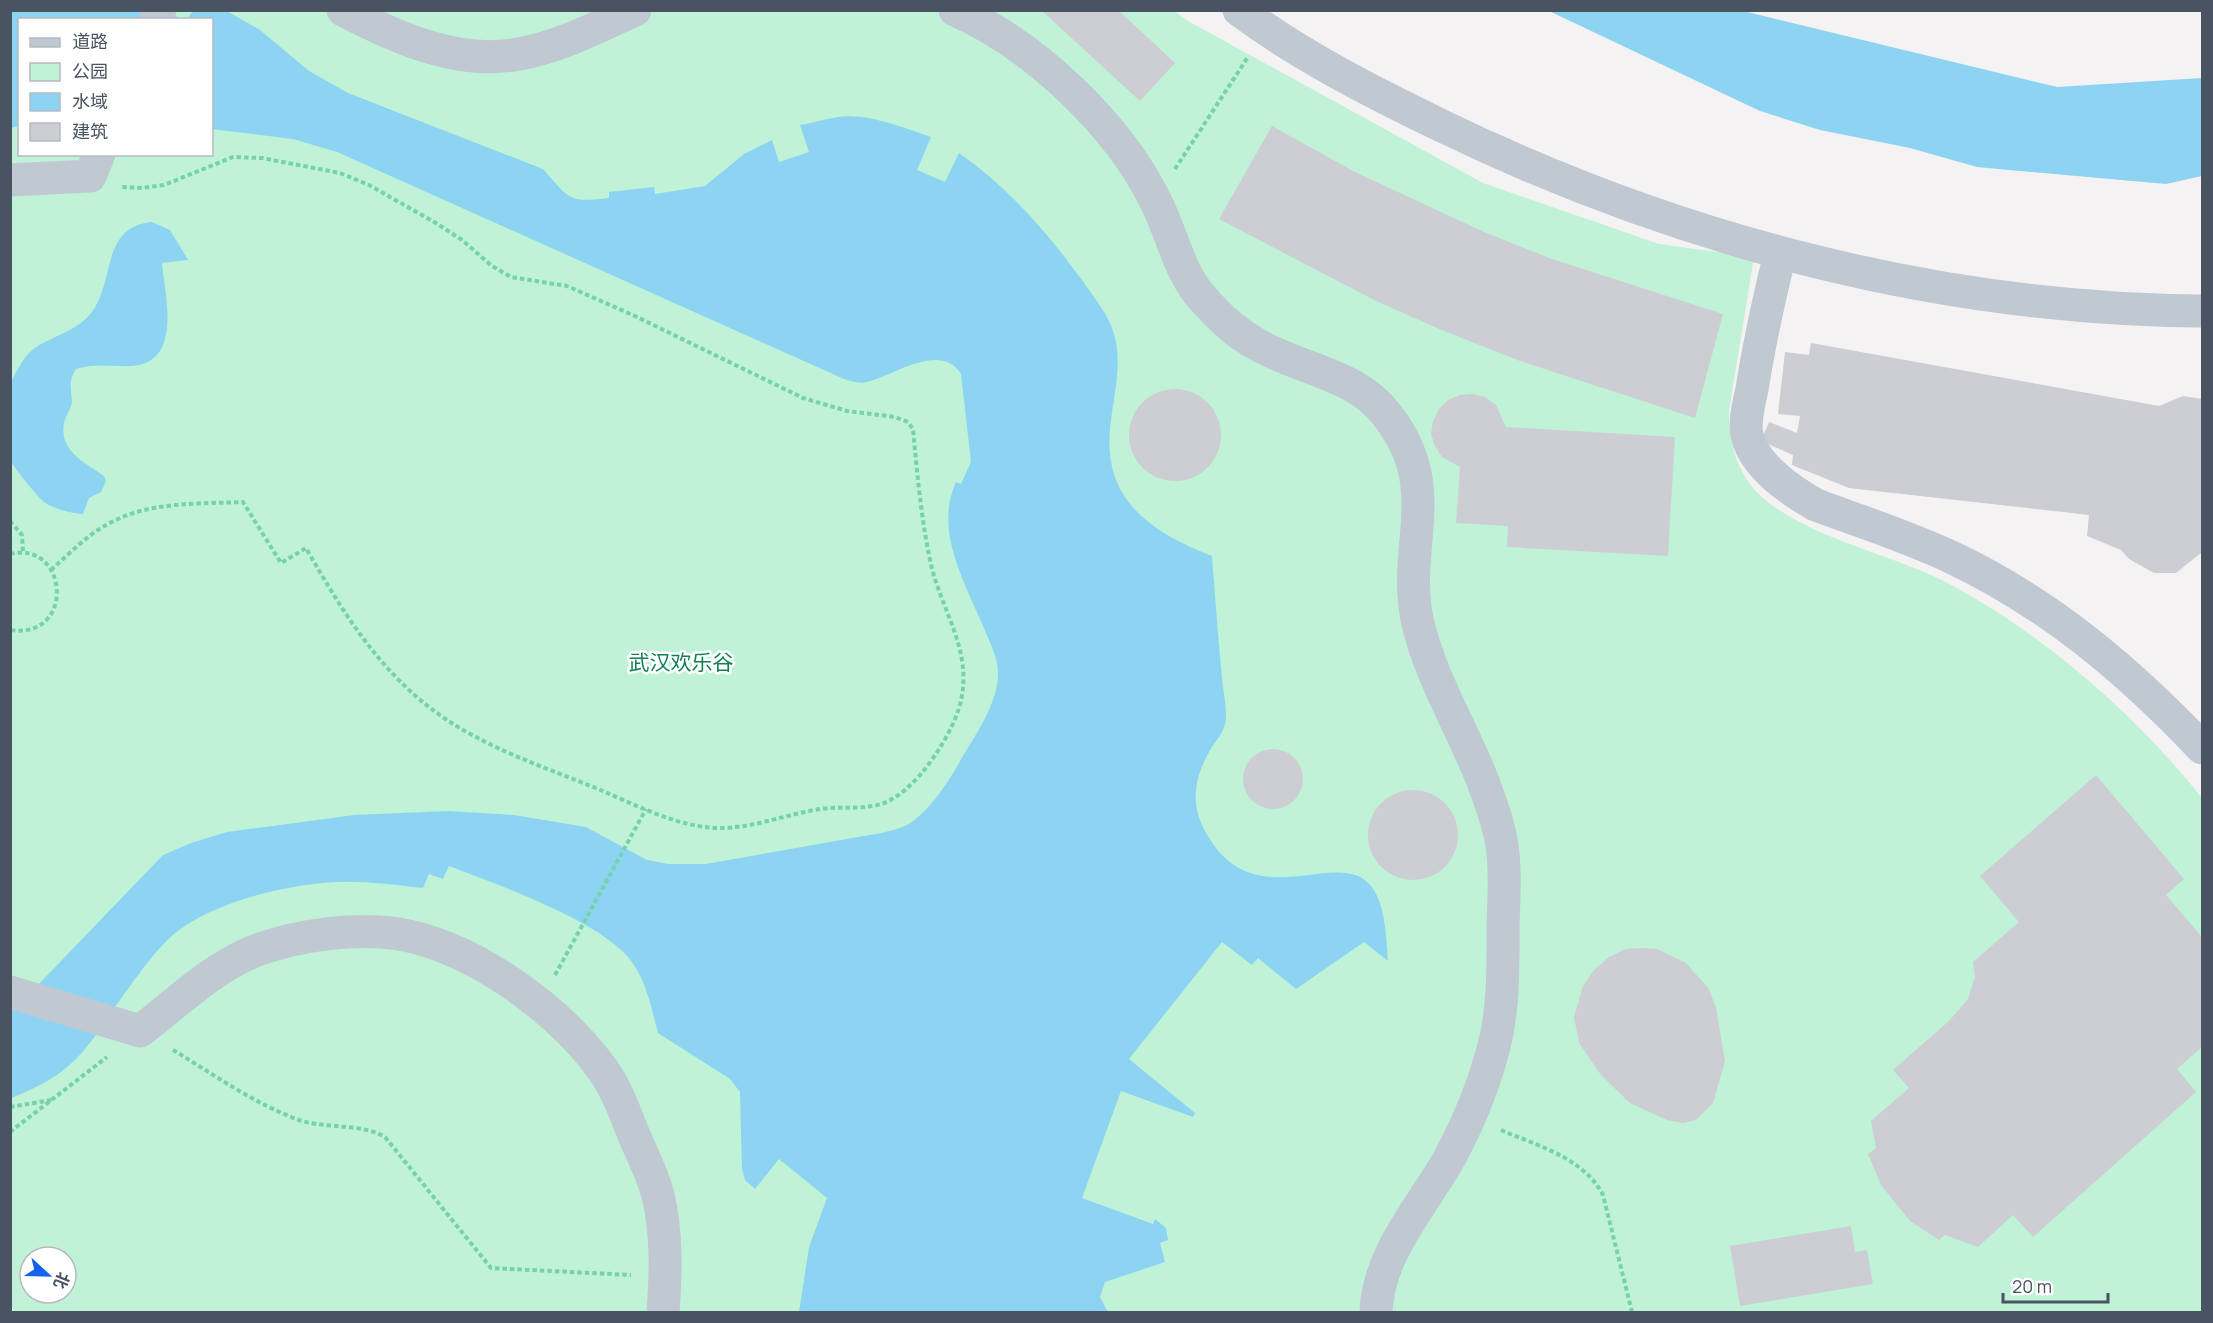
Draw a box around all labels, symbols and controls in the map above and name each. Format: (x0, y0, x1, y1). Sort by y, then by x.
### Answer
legend (18, 18, 213, 156)
text: 道路 (72, 29, 108, 53)
text: 公园 (72, 59, 108, 83)
text: 水域 (72, 89, 108, 113)
text: 建筑 (72, 119, 108, 143)
park label: 武汉欢乐谷 (629, 648, 734, 676)
north arrow (18, 1245, 78, 1305)
scale bar (2003, 1266, 2108, 1304)
text: 北 (49, 1269, 75, 1292)
text: 20 m (2012, 1274, 2052, 1298)

